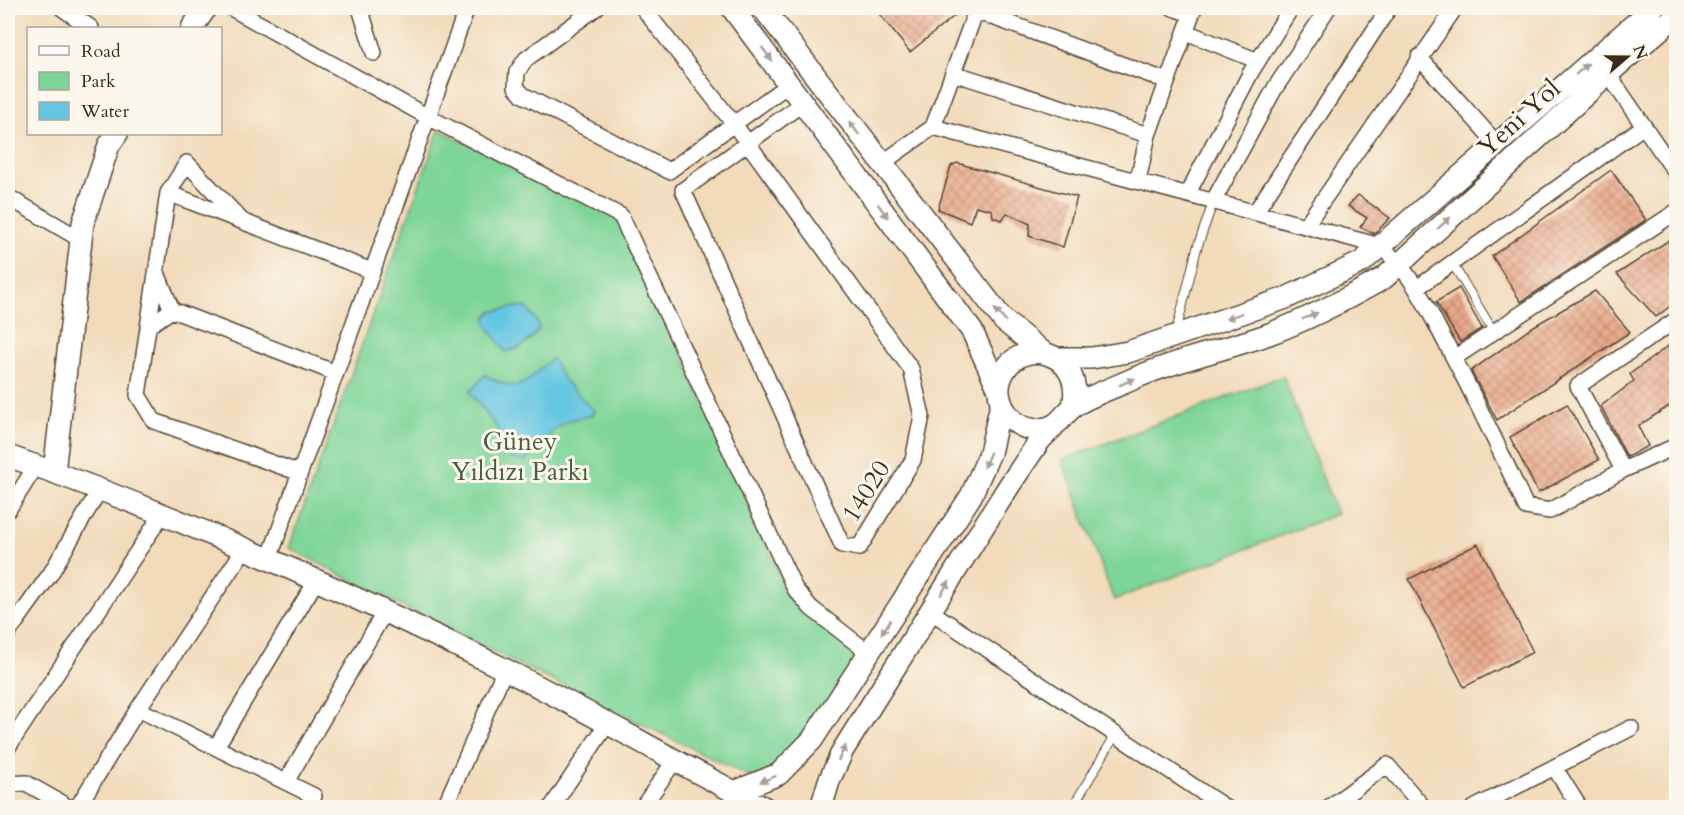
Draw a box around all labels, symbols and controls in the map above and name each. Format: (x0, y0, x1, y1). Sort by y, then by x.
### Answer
legend (27, 27, 222, 135)
north arrow (1597, 27, 1657, 87)
text: Road (81, 39, 121, 64)
text: N (1627, 42, 1653, 63)
one-way arrow (760, 47, 772, 62)
one-way arrow (1575, 62, 1590, 76)
text: Park (81, 69, 116, 94)
street label: Yeni Yol (1470, 71, 1568, 165)
text: Water (80, 99, 130, 124)
one-way arrow (849, 121, 861, 136)
one-way arrow (877, 202, 889, 218)
one-way arrow (1436, 217, 1451, 230)
one-way arrow (993, 307, 1006, 323)
one-way arrow (1301, 311, 1319, 320)
one-way arrow (1225, 312, 1243, 321)
one-way arrow (1118, 377, 1136, 387)
park label: Güney Yıldızı Parkı (451, 424, 589, 489)
one-way arrow (982, 451, 991, 469)
street label: 14020 (834, 453, 898, 529)
one-way arrow (939, 580, 950, 596)
one-way arrow (880, 618, 892, 634)
one-way arrow (837, 744, 847, 761)
one-way arrow (759, 774, 777, 784)

